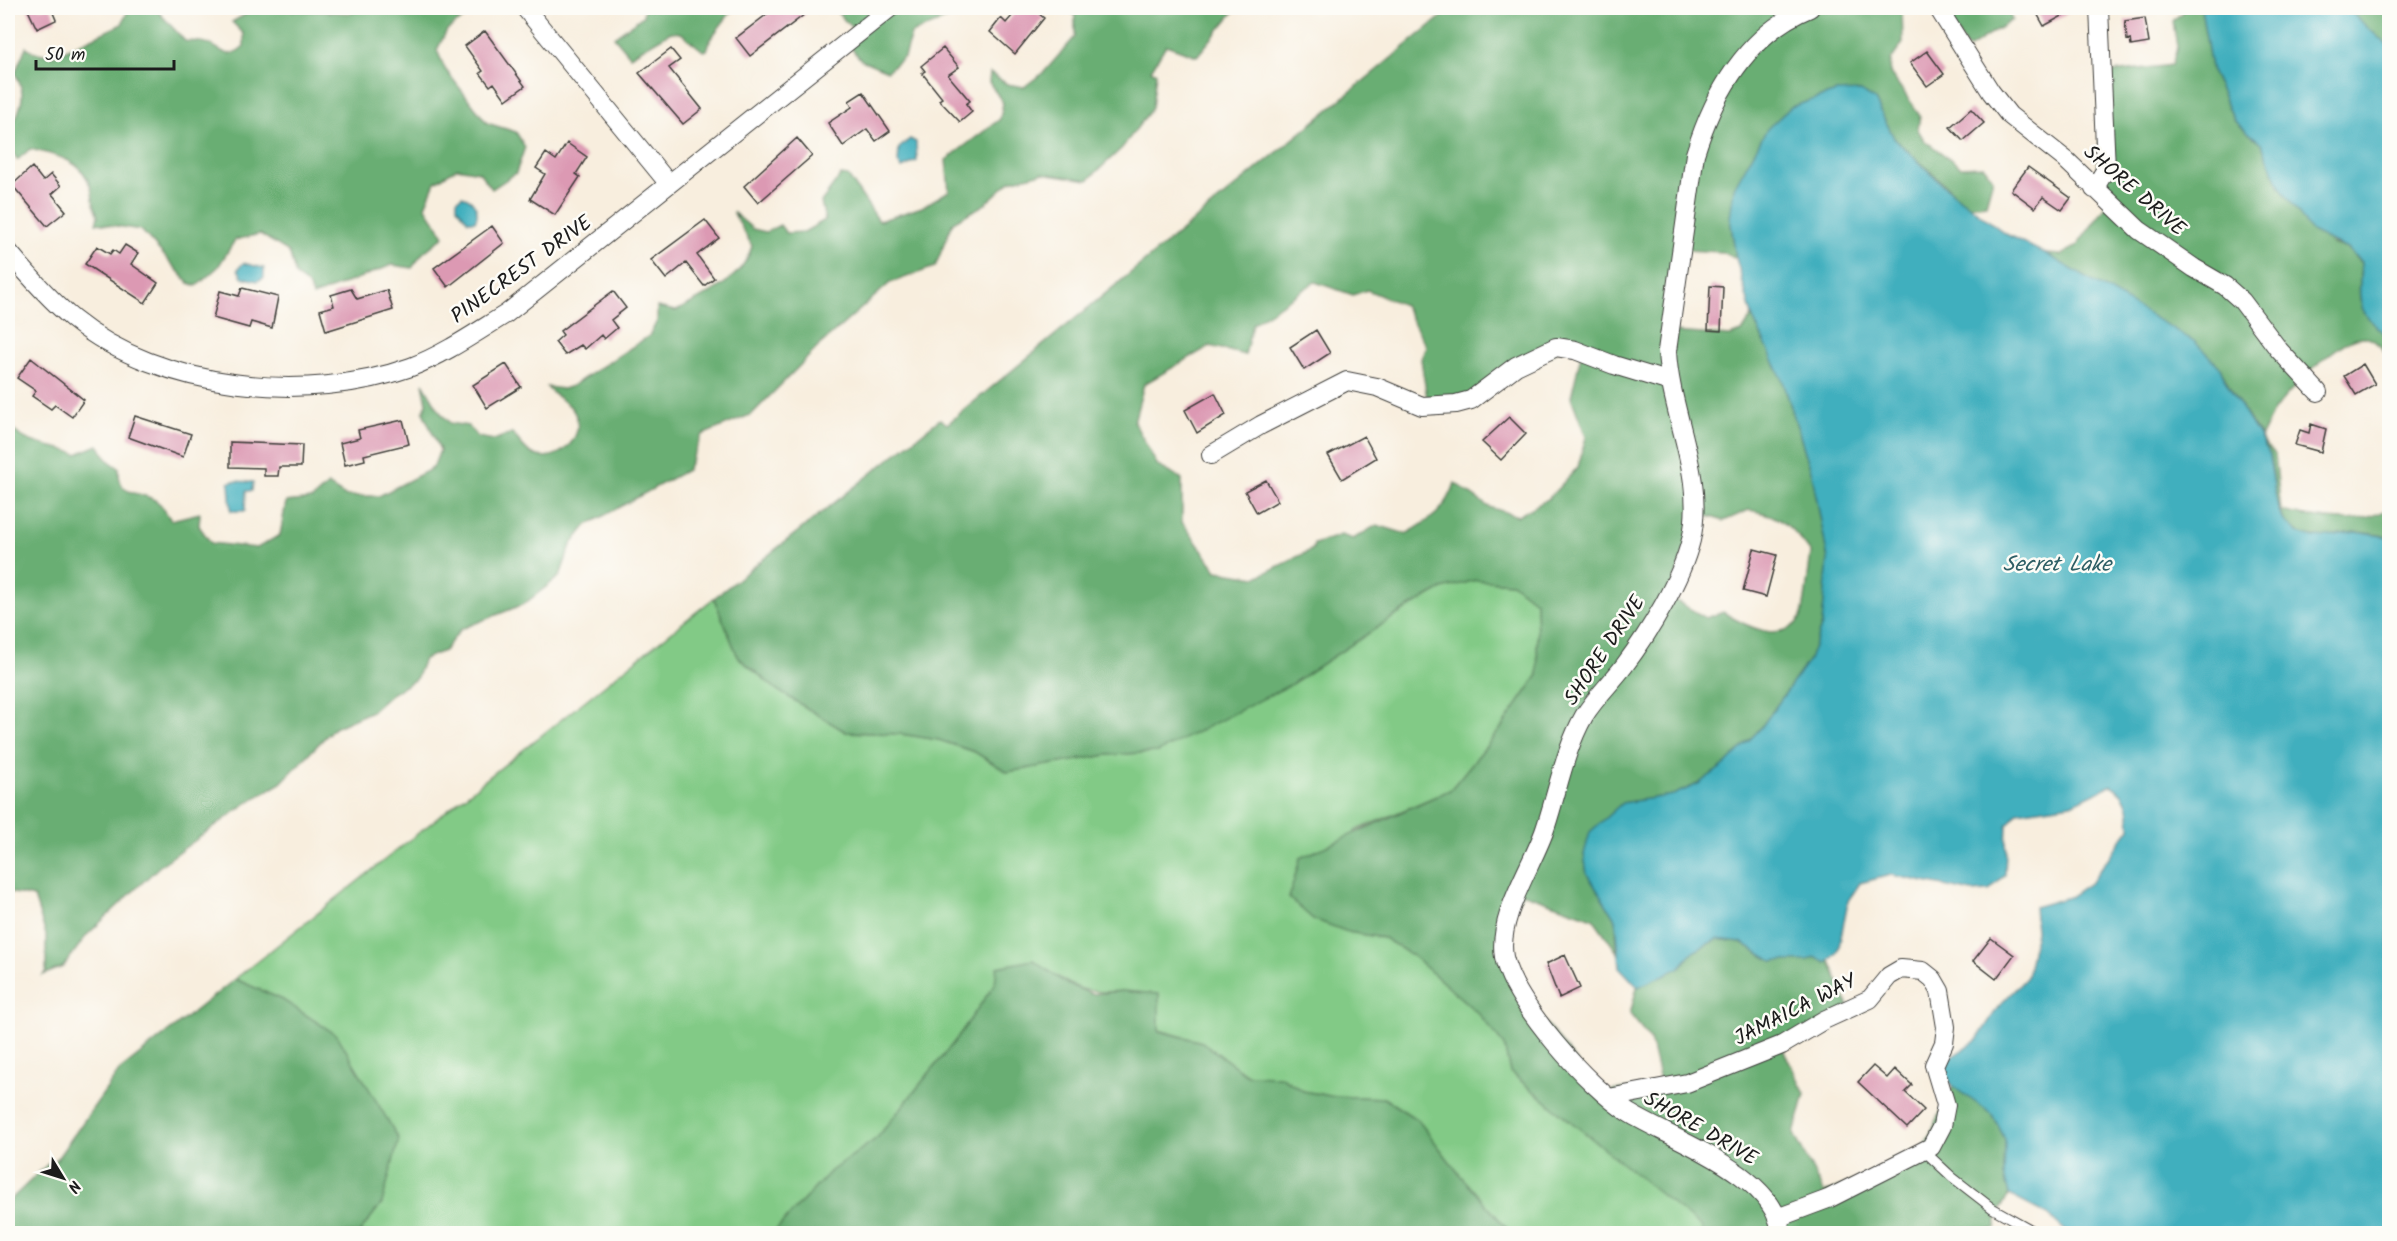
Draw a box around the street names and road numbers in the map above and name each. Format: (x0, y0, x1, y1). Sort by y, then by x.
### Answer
street label: SHORE DRIVE (2075, 137, 2193, 246)
street label: PINECREST DRIVE (444, 207, 600, 333)
street label: SHORE DRIVE (1556, 588, 1655, 713)
street label: JAMAICA WAY (1729, 965, 1863, 1055)
street label: SHORE DRIVE (1637, 1083, 1764, 1176)

